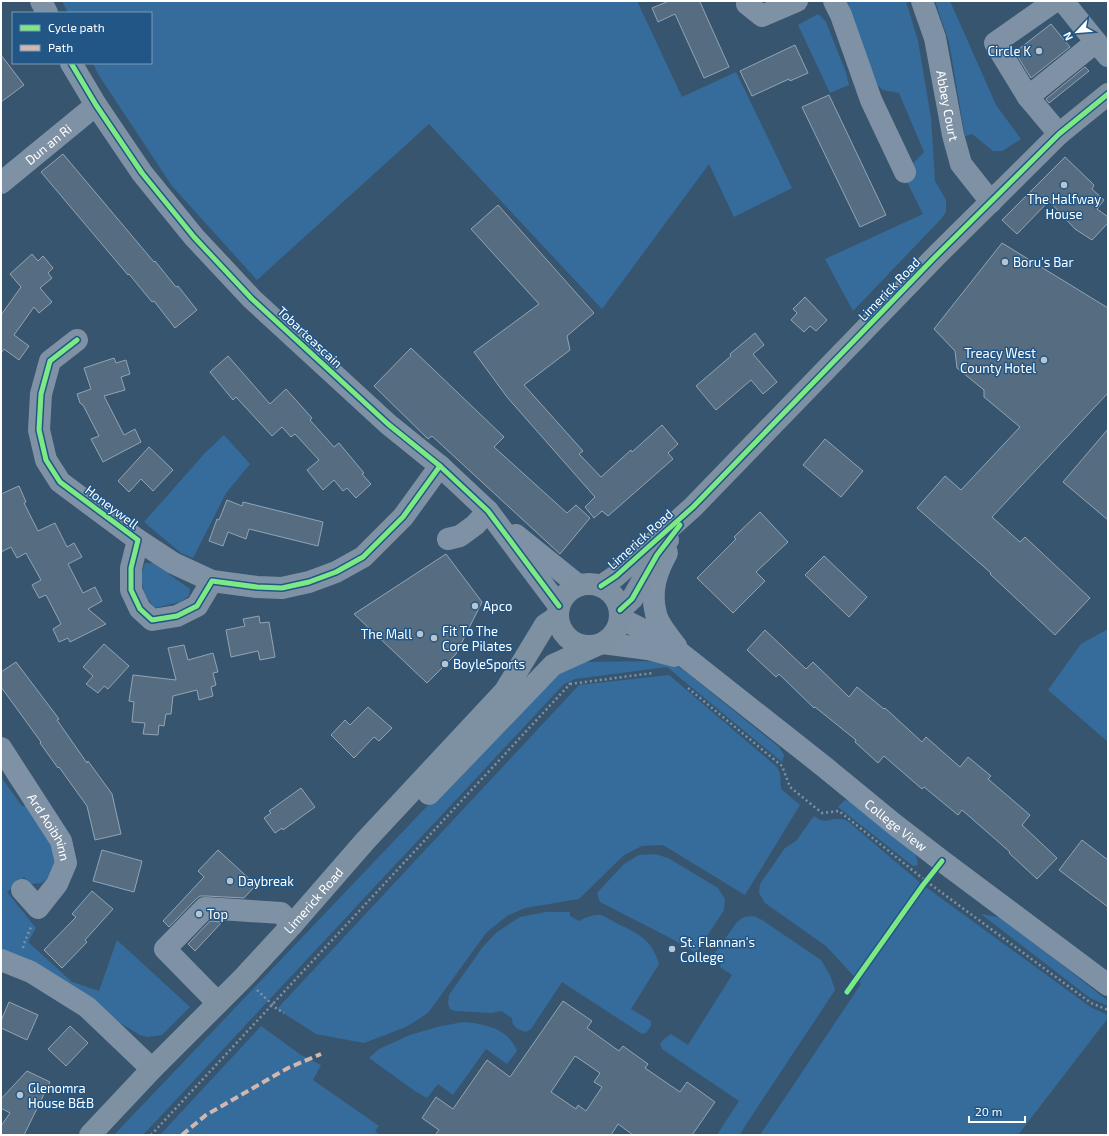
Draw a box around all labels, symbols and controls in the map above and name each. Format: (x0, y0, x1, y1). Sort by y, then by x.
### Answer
legend (12, 12, 152, 64)
north arrow (1057, 12, 1097, 52)
text: Cycle path (48, 20, 105, 34)
text: N (1060, 30, 1075, 43)
text: Path (48, 40, 73, 54)
place label: Circle K (988, 43, 1031, 59)
marker: Circle K (1034, 46, 1044, 56)
street label: Abbey Court (933, 69, 962, 143)
street label: Dun an Ri (22, 121, 75, 168)
marker: The Halfway House (1059, 180, 1069, 190)
place label: The Halfway House (1027, 191, 1101, 222)
street label: Limerick Road (855, 254, 923, 324)
place label: Boru's Bar (1013, 254, 1074, 270)
marker: Boru's Bar (1000, 257, 1010, 267)
street label: Tobarteascain (274, 303, 346, 371)
place label: Treacy West County Hotel (960, 345, 1036, 376)
marker: Treacy West County Hotel (1039, 355, 1049, 365)
street label: Honeywell (82, 482, 142, 532)
street label: Limerick Road (604, 505, 676, 573)
place label: Apco (483, 598, 512, 614)
marker: Apco (470, 601, 480, 611)
place label: Fit To The Core Pilates (442, 623, 512, 654)
place label: The Mall (361, 626, 412, 642)
marker: The Mall (415, 629, 425, 639)
marker: Fit To The Core Pilates (429, 633, 439, 643)
place label: BoyleSports (453, 656, 525, 672)
marker: BoyleSports (440, 659, 450, 669)
street label: Ard Aoibhinn (24, 790, 73, 862)
street label: College View (862, 795, 931, 855)
street label: Limerick Road (280, 864, 347, 937)
place label: Daybreak (238, 873, 294, 889)
marker: Daybreak (225, 876, 235, 886)
place label: Top (207, 906, 228, 922)
marker: Top (194, 909, 204, 919)
place label: St. Flannan's College (680, 934, 755, 965)
marker: St. Flannan's College (667, 944, 677, 954)
place label: Glenomra House B&B (28, 1080, 94, 1111)
marker: Glenomra House B&B (15, 1090, 25, 1100)
scale bar (969, 1098, 1025, 1124)
text: 20 m (975, 1104, 1002, 1118)

